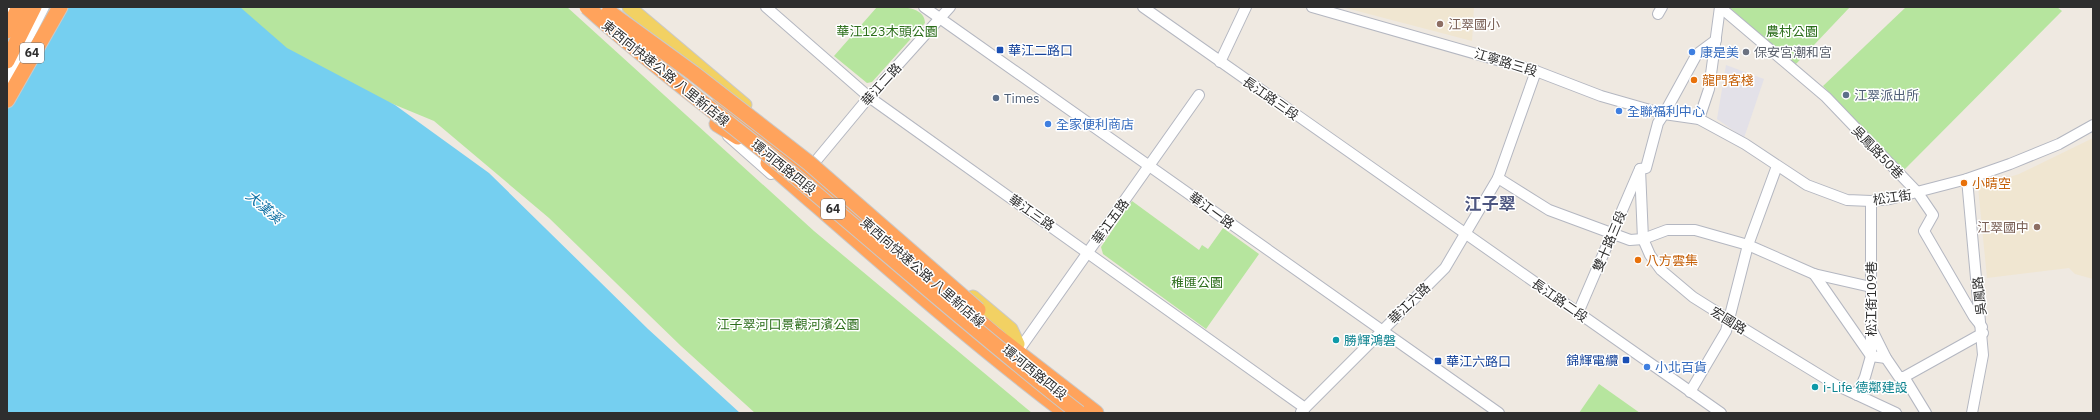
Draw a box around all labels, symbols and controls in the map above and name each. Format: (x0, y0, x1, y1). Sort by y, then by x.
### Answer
place label: 江翠國小 (1448, 16, 1500, 33)
street label: 東西向快速公路 八里新店線 (599, 17, 733, 130)
marker: 江翠國小 (1435, 19, 1445, 29)
park label: 華江123木頭公園 (836, 23, 938, 40)
park label: 農村公園 (1766, 23, 1818, 40)
place label: 華江二路口 (1008, 42, 1073, 59)
road number: 64 (20, 43, 44, 63)
place label: 康是美 (1700, 44, 1739, 61)
place label: 保安宮潮和宮 (1754, 44, 1832, 61)
marker: 華江二路口 (995, 45, 1005, 55)
street label: 江寧路三段 (1472, 45, 1539, 80)
marker: 康是美 (1687, 47, 1697, 57)
marker: 保安宮潮和宮 (1741, 47, 1751, 57)
street label: 華江二路 (858, 59, 905, 109)
place label: 龍門客棧 (1702, 72, 1754, 89)
street label: 長江路三段 (1239, 73, 1302, 124)
marker: 龍門客棧 (1689, 75, 1699, 85)
place label: 江翠派出所 (1854, 87, 1919, 104)
place label: Times (1004, 90, 1040, 107)
marker: 江翠派出所 (1841, 90, 1851, 100)
marker: Times (991, 93, 1001, 103)
place label: 全聯福利中心 (1627, 103, 1705, 120)
marker: 全聯福利中心 (1614, 106, 1624, 116)
place label: 全家便利商店 (1056, 116, 1134, 133)
marker: 全家便利商店 (1043, 119, 1053, 129)
street label: 吳鳳路50巷 (1848, 122, 1907, 183)
street label: 環河西路四段 (748, 136, 819, 199)
place label: 小晴空 (1972, 175, 2011, 192)
marker: 小晴空 (1959, 178, 1969, 188)
street label: 松江街 (1872, 186, 1913, 209)
water label: 大漢溪 (242, 187, 287, 229)
street label: 華江一路 (1186, 188, 1238, 233)
street label: 華江三路 (1006, 191, 1058, 234)
district label: 江子翠 (1465, 193, 1516, 215)
street label: 華江五路 (1088, 195, 1133, 247)
road number: 64 (821, 199, 845, 219)
street label: 雙十路三段 (1589, 208, 1630, 274)
street label: 東西向快速公路 八里新店線 (857, 214, 988, 331)
place label: 江翠國中 (1977, 219, 2029, 236)
marker: 江翠國中 (2032, 222, 2042, 232)
place label: 八方雲集 (1646, 252, 1698, 269)
marker: 八方雲集 (1633, 255, 1643, 265)
street label: 松江街109巷 (1863, 261, 1880, 337)
park label: 稚匯公園 (1171, 274, 1223, 291)
street label: 長江路二段 (1528, 275, 1591, 326)
street label: 吳鳳路 (1969, 276, 1990, 316)
street label: 華江六路 (1385, 279, 1434, 328)
street label: 宏國路 (1708, 303, 1750, 338)
park label: 江子翠河口景觀河濱公園 (716, 316, 860, 333)
place label: 勝輝鴻磐 (1344, 332, 1396, 349)
marker: 勝輝鴻磐 (1331, 335, 1341, 345)
street label: 環河西路四段 (999, 341, 1070, 404)
place label: 錦輝電纜 (1566, 352, 1618, 369)
place label: 華江六路口 (1446, 353, 1511, 370)
marker: 錦輝電纜 (1621, 355, 1631, 365)
marker: 華江六路口 (1433, 356, 1443, 366)
place label: 小北百貨 (1655, 359, 1707, 376)
marker: 小北百貨 (1642, 362, 1652, 372)
place label: i-Life 德鄰建設 (1823, 379, 1908, 396)
marker: i-Life 德鄰建設 (1810, 382, 1820, 392)

